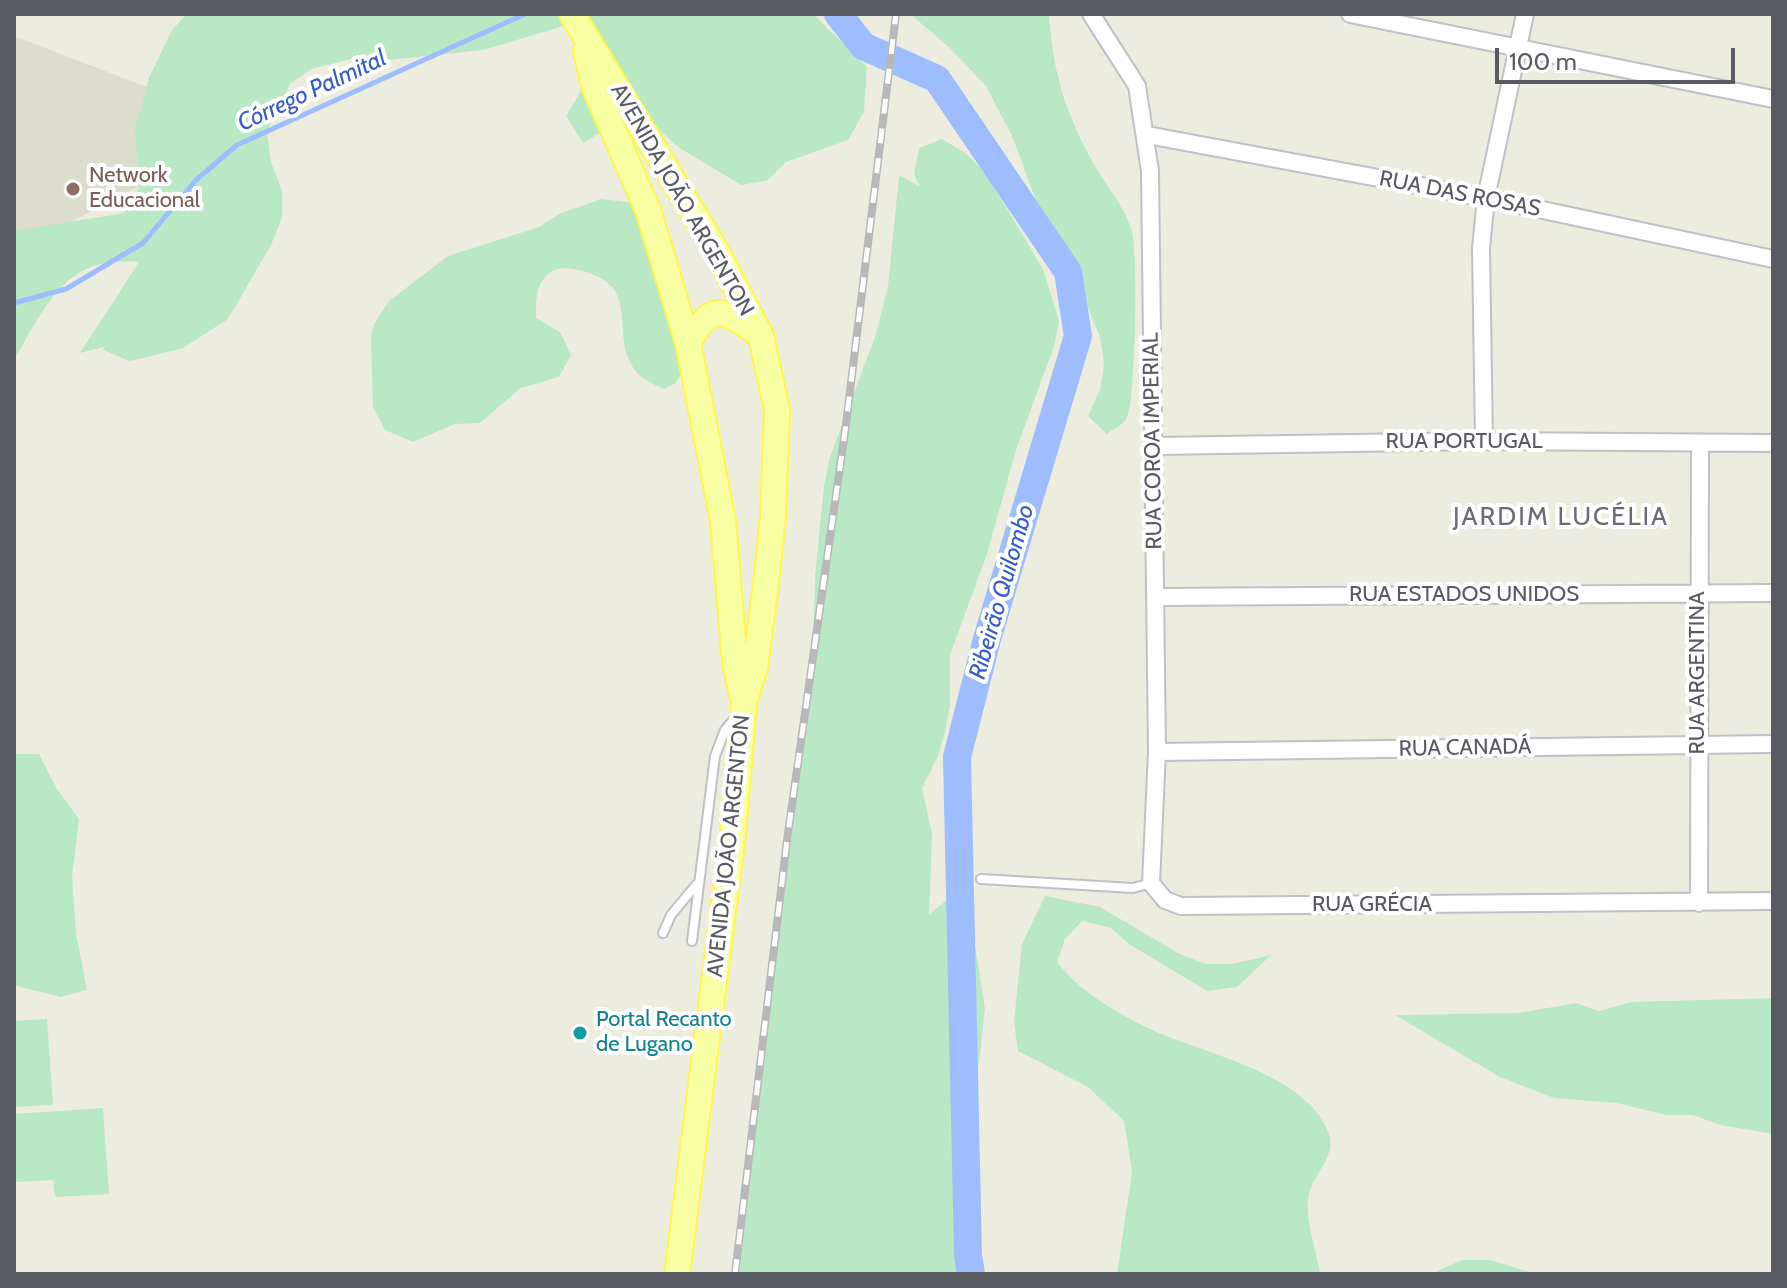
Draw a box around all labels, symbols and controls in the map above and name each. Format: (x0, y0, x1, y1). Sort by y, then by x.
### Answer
scale bar (1499, 32, 1739, 82)
water label: Córrego Palmital (233, 44, 391, 138)
text: 100 m (1509, 47, 1577, 76)
street label: AVENIDA JOÃO ARGENTON (605, 79, 759, 321)
place label: Network Educacional (89, 163, 200, 214)
street label: RUA DAS ROSAS (1377, 165, 1543, 223)
marker: Network Educacional (64, 180, 82, 198)
street label: RUA COROA IMPERIAL (1138, 332, 1168, 550)
street label: RUA PORTUGAL (1386, 429, 1542, 455)
water label: Ribeirão Quilombo (963, 501, 1041, 683)
district label: JARDIM LUCÉLIA (1453, 501, 1669, 533)
street label: RUA ESTADOS UNIDOS (1349, 582, 1579, 608)
street label: RUA ARGENTINA (1685, 592, 1711, 754)
street label: AVENIDA JOÃO ARGENTON (702, 713, 756, 979)
street label: RUA CANADÁ (1398, 734, 1532, 762)
street label: RUA GRÉCIA (1312, 892, 1432, 918)
place label: Portal Recanto de Lugano (596, 1007, 732, 1058)
marker: Portal Recanto de Lugano (571, 1024, 589, 1042)

